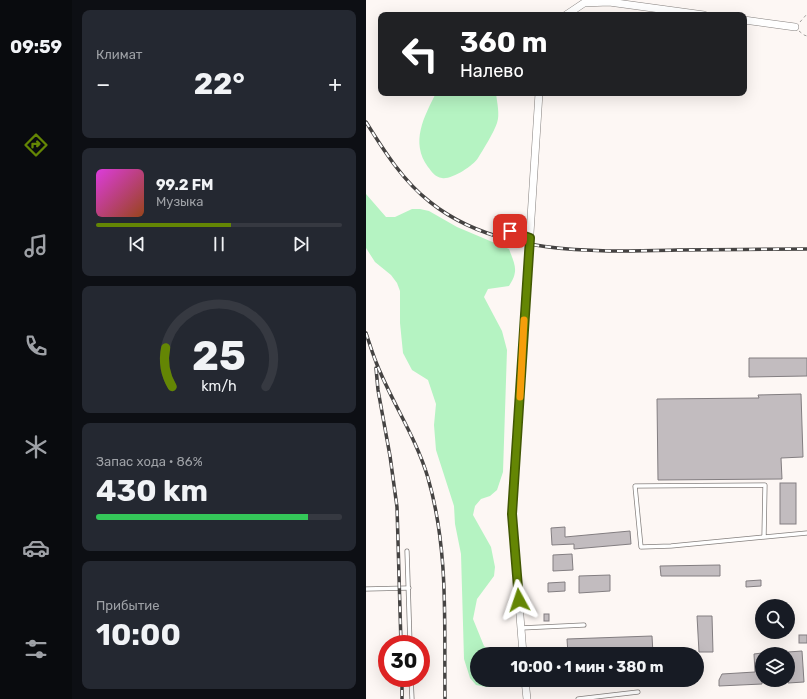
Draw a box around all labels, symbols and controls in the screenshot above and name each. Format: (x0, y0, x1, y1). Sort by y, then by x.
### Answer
text: 360 m (460, 26, 547, 59)
icon: left (394, 28, 446, 80)
text: 09:59 (10, 36, 62, 58)
text: Климат (96, 47, 142, 62)
text: Налево (460, 60, 524, 82)
text: 22° (194, 66, 245, 102)
text: − (96, 71, 110, 98)
text: + (328, 71, 342, 98)
icon: directions (22, 131, 50, 159)
text: 99.2 FM (156, 176, 213, 194)
text: Музыка (156, 194, 203, 209)
pin (493, 214, 527, 248)
icon: arrive (499, 220, 521, 242)
icon: music (22, 232, 50, 260)
icon: previous (126, 233, 148, 255)
icon: pause (208, 233, 230, 255)
icon: next (290, 233, 312, 255)
text: 25 (192, 331, 246, 380)
icon: phone (22, 332, 50, 360)
text: km/h (201, 378, 237, 395)
icon: climate (22, 433, 50, 461)
text: Запас хода · 86% (96, 454, 203, 469)
text: 430 km (96, 473, 208, 509)
icon: car (22, 534, 50, 562)
position arrow (498, 579, 540, 621)
text: Прибытие (96, 598, 160, 613)
map controls (755, 599, 795, 687)
button: search (755, 599, 795, 639)
text: 10:00 (96, 617, 181, 653)
icon: filters (22, 635, 50, 663)
speed limit sign: 30 (378, 635, 430, 687)
button: layers (755, 647, 795, 687)
text: 10:00 · 1 мин · 380 m (511, 658, 663, 676)

